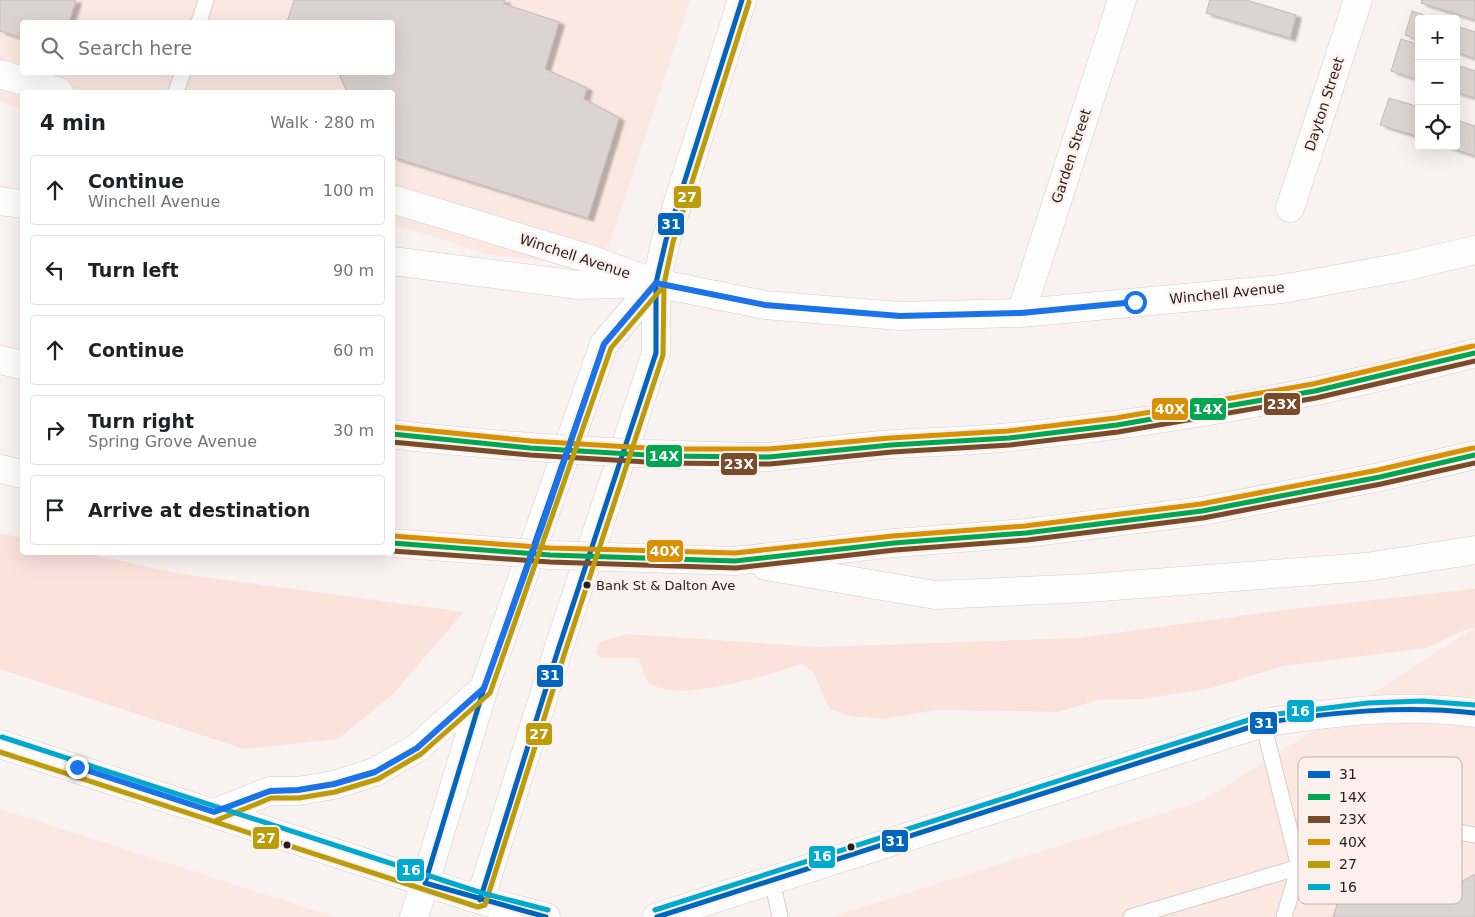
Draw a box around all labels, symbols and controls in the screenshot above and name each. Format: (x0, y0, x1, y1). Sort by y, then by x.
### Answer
map controls (1415, 15, 1460, 150)
button: + (1415, 15, 1460, 60)
search box (20, 20, 395, 75)
icon: search (38, 34, 66, 62)
text: Search here (78, 37, 192, 59)
street label: Dayton Street (1301, 55, 1347, 153)
button: − (1415, 60, 1460, 105)
button: locate (1415, 105, 1460, 150)
street label: Garden Street (1048, 106, 1094, 205)
text: 4 min (40, 111, 106, 135)
text: Walk · 280 m (270, 113, 375, 132)
text: Continue (88, 170, 184, 192)
icon: ahead (41, 176, 69, 204)
text: 100 m (323, 181, 374, 200)
line badge: 27 (673, 185, 702, 209)
text: 27 (677, 189, 697, 205)
text: Winchell Avenue (88, 192, 220, 211)
line badge: 31 (657, 212, 685, 236)
text: 31 (661, 216, 681, 232)
street label: Winchell Avenue (517, 231, 633, 281)
icon: left (41, 256, 69, 284)
text: Turn left (88, 259, 179, 281)
text: 90 m (333, 261, 374, 280)
street label: Winchell Avenue (1169, 279, 1285, 307)
route start (1124, 291, 1147, 314)
icon: ahead (41, 336, 69, 364)
text: Continue (88, 339, 184, 361)
text: 60 m (333, 341, 374, 360)
line badge: 23X (1263, 392, 1301, 416)
text: 23X (1267, 396, 1297, 412)
line badge: 40X (1151, 397, 1189, 421)
line badge: 14X (1189, 397, 1227, 421)
text: 40X (1155, 401, 1185, 417)
text: 14X (1193, 401, 1223, 417)
text: Turn right (88, 410, 194, 432)
icon: right (41, 416, 69, 444)
text: 30 m (333, 421, 374, 440)
text: Spring Grove Avenue (88, 432, 257, 451)
line badge: 14X (645, 444, 683, 468)
text: 14X (649, 448, 679, 464)
line badge: 23X (720, 452, 758, 476)
text: 23X (724, 456, 754, 472)
icon: arrive (41, 496, 69, 524)
text: Arrive at destination (88, 499, 310, 521)
line badge: 40X (646, 539, 684, 563)
text: 40X (650, 543, 680, 559)
place label: Bank St & Dalton Ave (596, 578, 735, 593)
marker: Bank St & Dalton Ave (582, 580, 592, 590)
line badge: 31 (536, 664, 564, 688)
text: 31 (540, 667, 560, 683)
line badge: 16 (1286, 699, 1315, 723)
text: 16 (1290, 703, 1310, 719)
line badge: 31 (1249, 711, 1278, 735)
text: 31 (1254, 715, 1274, 731)
line badge: 27 (525, 722, 553, 746)
text: 27 (529, 726, 549, 742)
route end (66, 756, 89, 779)
legend (1298, 757, 1462, 904)
text: 31 (1339, 766, 1357, 782)
text: 14X (1339, 789, 1367, 805)
text: 23X (1339, 811, 1367, 827)
line badge: 27 (252, 826, 280, 850)
line badge: 31 (881, 829, 909, 853)
text: 27 (256, 830, 276, 846)
text: 31 (885, 833, 905, 849)
text: 40X (1339, 834, 1367, 850)
unlabelled marker (282, 840, 292, 850)
unlabelled marker (846, 842, 856, 852)
line badge: 16 (808, 845, 836, 869)
text: 16 (812, 848, 832, 864)
text: 27 (1339, 856, 1357, 872)
line badge: 16 (396, 858, 425, 882)
text: 16 (401, 862, 421, 878)
text: 16 (1339, 879, 1357, 895)

